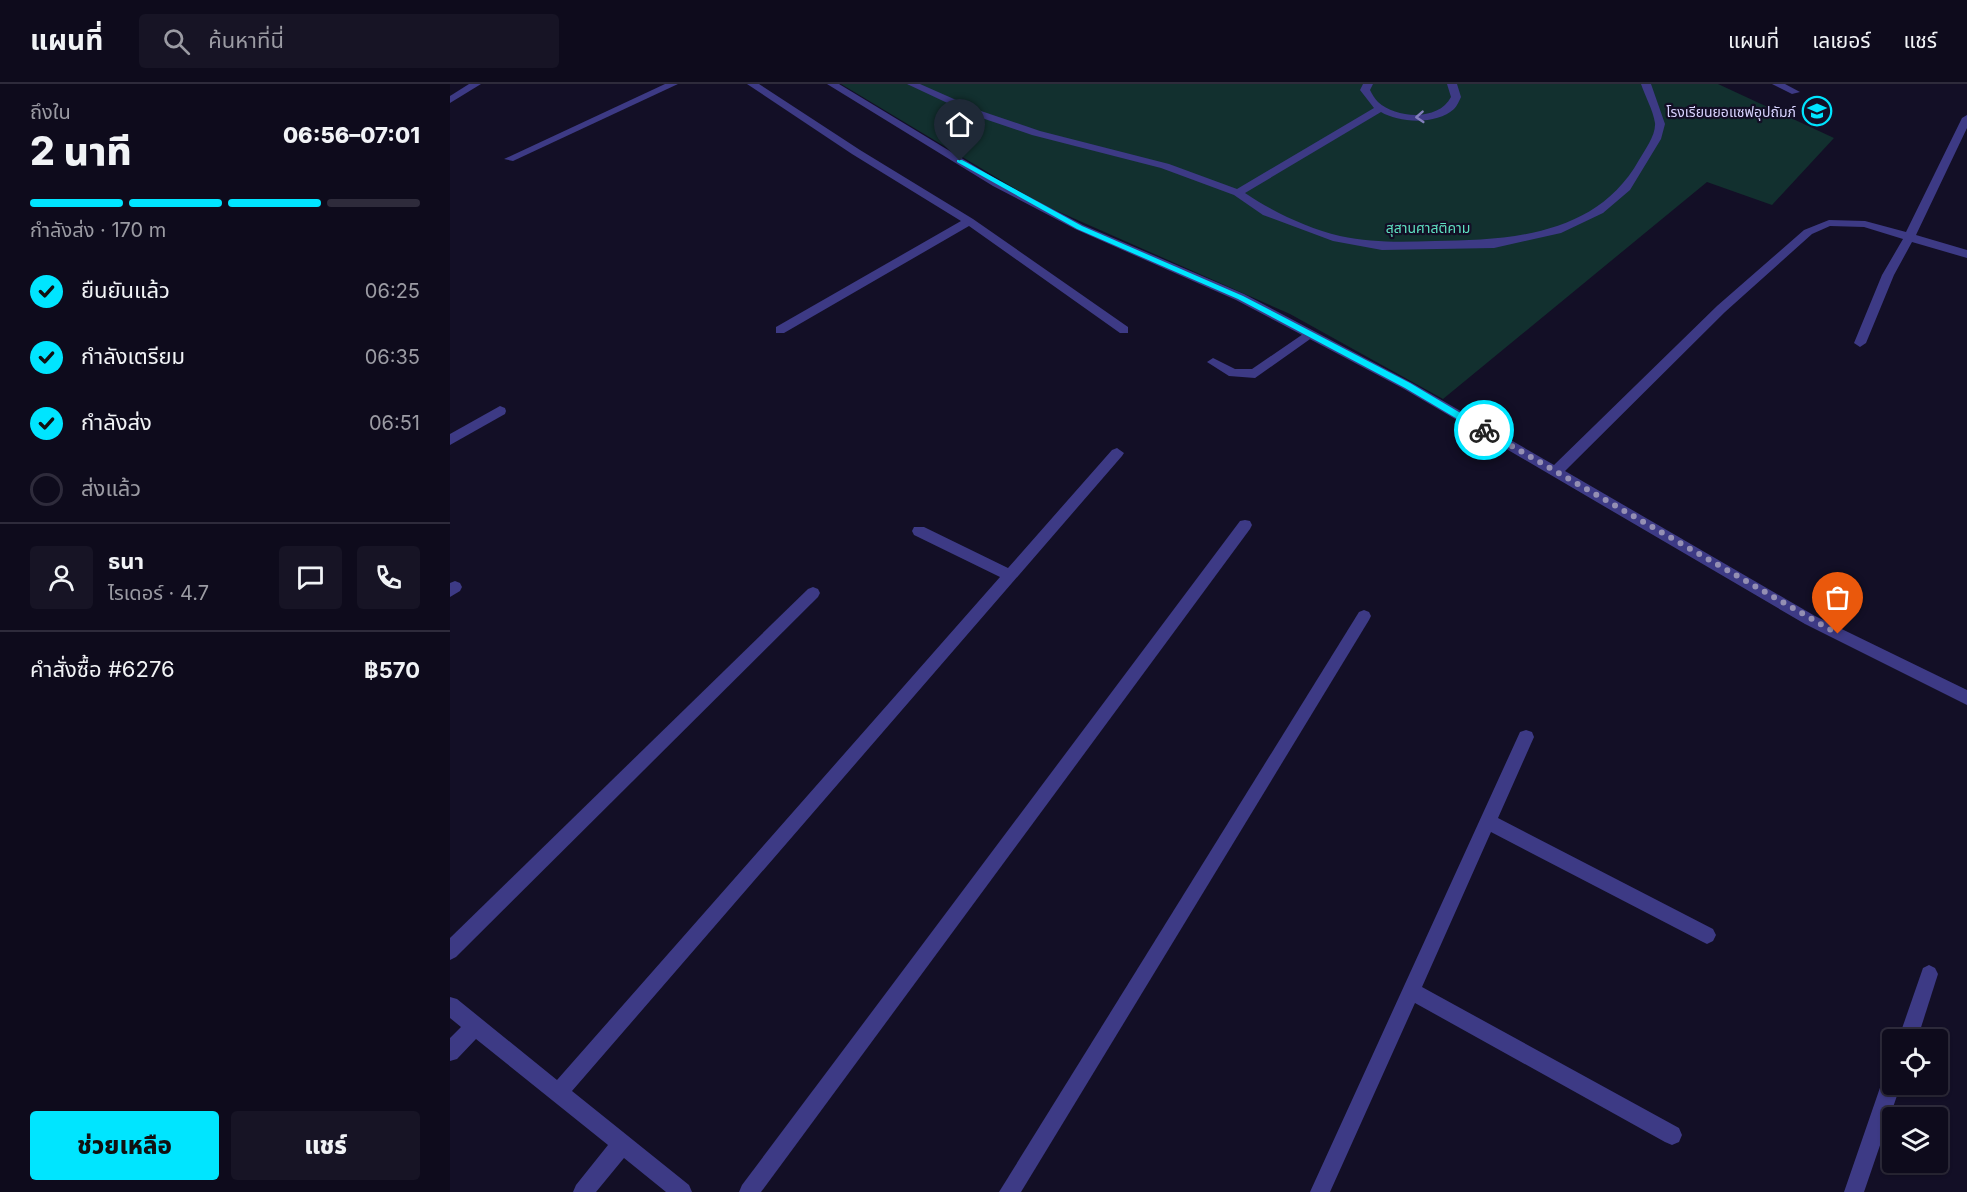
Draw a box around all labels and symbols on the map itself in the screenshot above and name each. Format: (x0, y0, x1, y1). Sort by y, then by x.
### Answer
school or university icon: โรงเรียนยอแซฟอุปถัมภ์ (1801, 95, 1833, 127)
pin (934, 99, 985, 161)
place label: โรงเรียนยอแซฟอุปถัมภ์ (1666, 103, 1796, 121)
one-way arrow (1416, 110, 1425, 123)
park label: สุสานศาสติคาม (1386, 219, 1470, 237)
courier (1454, 400, 1514, 460)
pin (1812, 572, 1863, 634)

